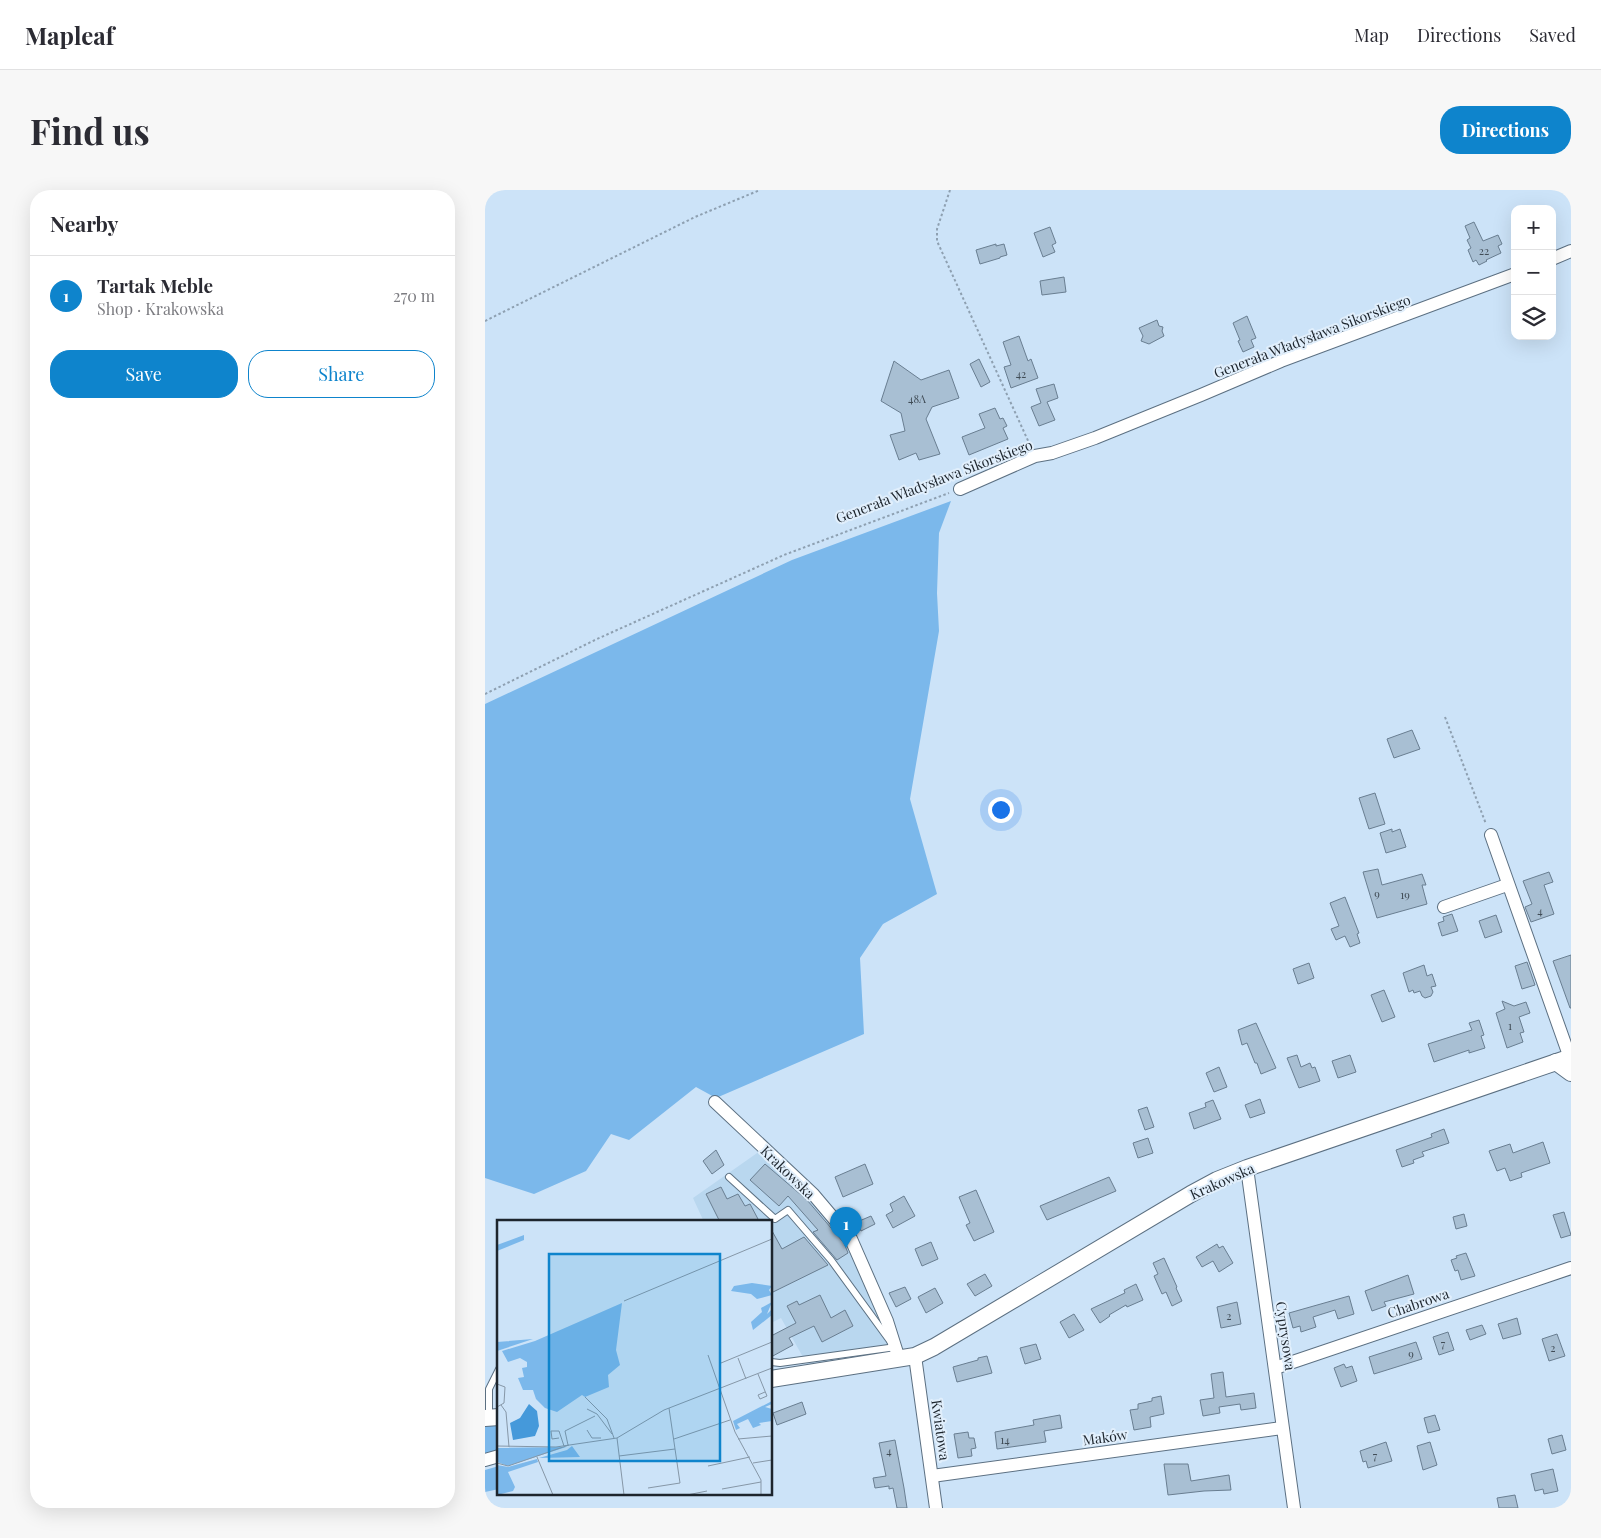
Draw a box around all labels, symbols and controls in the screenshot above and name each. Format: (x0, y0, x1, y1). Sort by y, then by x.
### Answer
text: Mapleaf (25, 19, 114, 51)
text: Map (1354, 23, 1389, 47)
text: Directions (1417, 23, 1501, 47)
text: Saved (1529, 23, 1576, 47)
button: Directions (1440, 106, 1571, 154)
text: Find us (30, 107, 150, 154)
map controls (1511, 205, 1556, 340)
button: + (1511, 205, 1556, 250)
text: Nearby (50, 209, 119, 237)
house number: 22 (1479, 243, 1489, 258)
button: − (1511, 250, 1556, 295)
text: Tartak Meble (97, 272, 213, 298)
text: 1 (63, 285, 69, 306)
text: 270 m (393, 285, 435, 306)
street label: Generała Władysława Sikorskiego (1211, 290, 1413, 382)
button: layers (1511, 295, 1556, 340)
text: Shop · Krakowska (97, 298, 224, 319)
button: Save (50, 350, 238, 398)
button: Share (248, 350, 435, 398)
house number: 42 (1016, 366, 1026, 381)
house number: 48A (908, 391, 926, 406)
street label: Generała Władysława Sikorskiego (833, 435, 1035, 527)
your location (988, 797, 1014, 823)
house number: 9 (1374, 886, 1380, 901)
house number: 19 (1400, 887, 1410, 902)
house number: 4 (1537, 903, 1543, 918)
house number: 1 (1508, 1018, 1512, 1033)
street label: Krakowska (757, 1141, 819, 1203)
street label: Krakowska (1187, 1158, 1257, 1204)
pin: 1 (830, 1207, 862, 1248)
inset map (497, 1220, 773, 1496)
street label: Chabrowa (1385, 1284, 1451, 1322)
street label: Cyprysowa (1272, 1300, 1300, 1372)
house number: 2 (1226, 1308, 1232, 1323)
house number: 7 (1441, 1336, 1446, 1351)
house number: 2 (1550, 1340, 1556, 1355)
house number: 9 (1408, 1346, 1414, 1361)
street label: Kwiatowa (927, 1398, 955, 1462)
street label: Maków (1082, 1424, 1129, 1450)
house number: 14 (1000, 1432, 1010, 1447)
house number: 4 (886, 1443, 892, 1458)
house number: 7 (1373, 1448, 1378, 1463)

